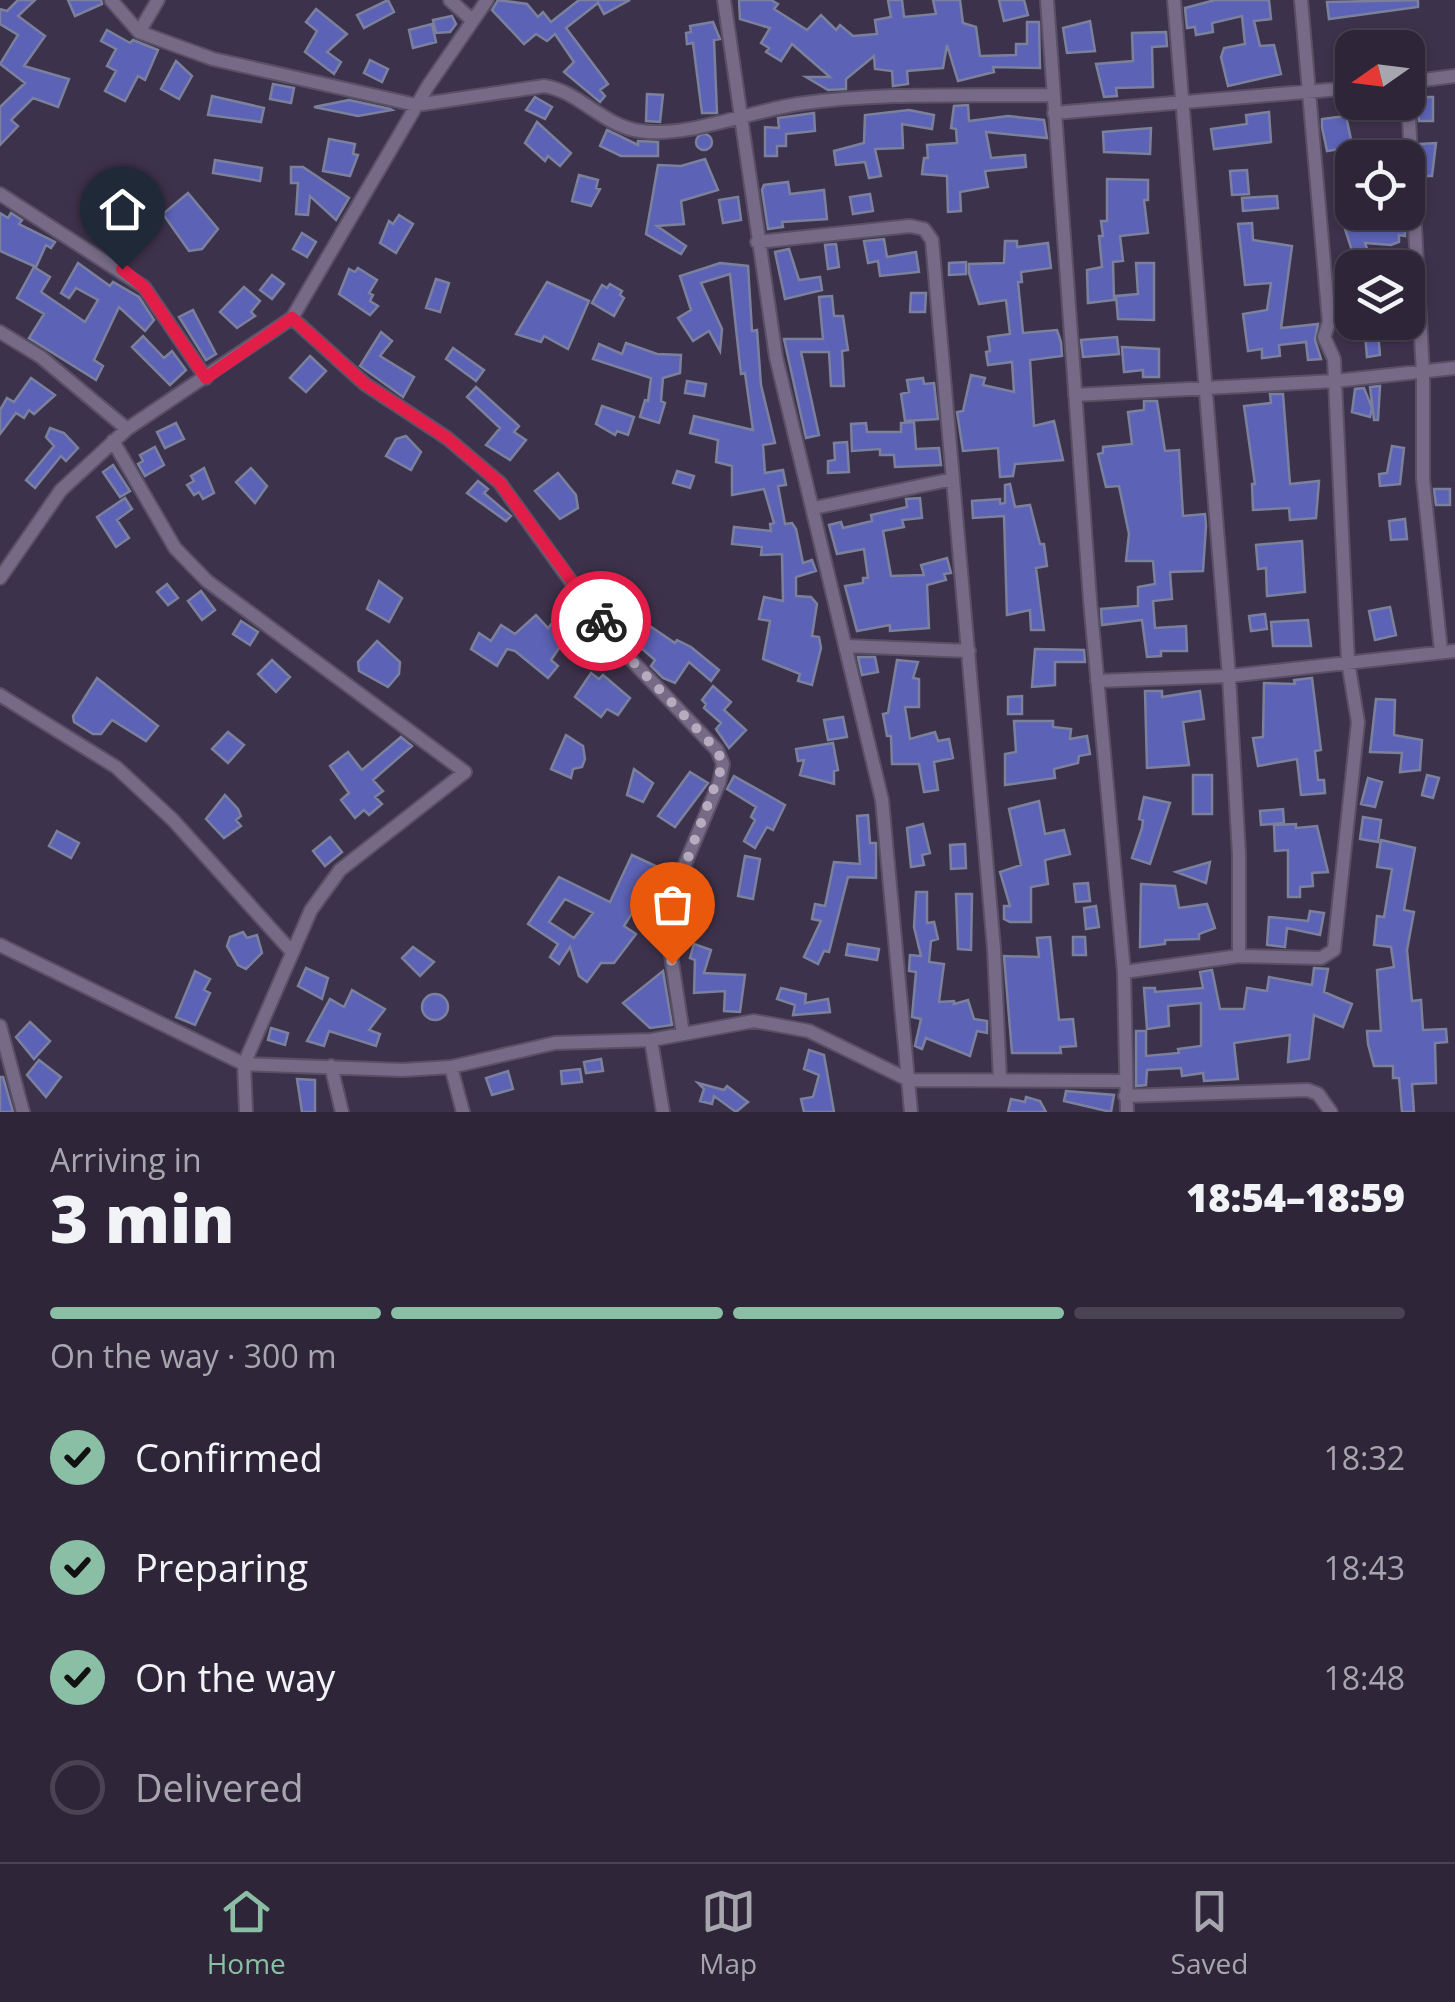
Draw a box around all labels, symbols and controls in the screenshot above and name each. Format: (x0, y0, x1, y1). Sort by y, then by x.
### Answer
north arrow (1335, 30, 1425, 120)
map controls (1335, 30, 1425, 340)
button: locate (1335, 140, 1425, 230)
pin (80, 167, 165, 270)
icon: home (95, 182, 150, 237)
button: layers (1335, 250, 1425, 340)
courier (551, 571, 651, 671)
icon: bike (574, 594, 629, 649)
pin (630, 862, 715, 965)
icon: bag (645, 877, 700, 932)
text: Arriving in (50, 1138, 202, 1181)
text: 18:54–18:59 (1186, 1171, 1405, 1223)
text: 3 min (50, 1174, 235, 1262)
text: On the way · 300 m (50, 1334, 337, 1377)
icon: check (50, 1430, 105, 1485)
text: Confirmed (135, 1431, 323, 1483)
text: 18:32 (1323, 1436, 1405, 1479)
icon: check (50, 1540, 105, 1595)
text: Preparing (135, 1541, 308, 1593)
text: 18:43 (1323, 1546, 1405, 1589)
icon: check (50, 1650, 105, 1705)
text: On the way (135, 1651, 335, 1703)
text: 18:48 (1323, 1656, 1405, 1699)
text: Delivered (135, 1761, 304, 1813)
tab: Home (207, 1884, 286, 1982)
tab: Map (699, 1884, 757, 1982)
tab: Saved (1171, 1884, 1248, 1982)

